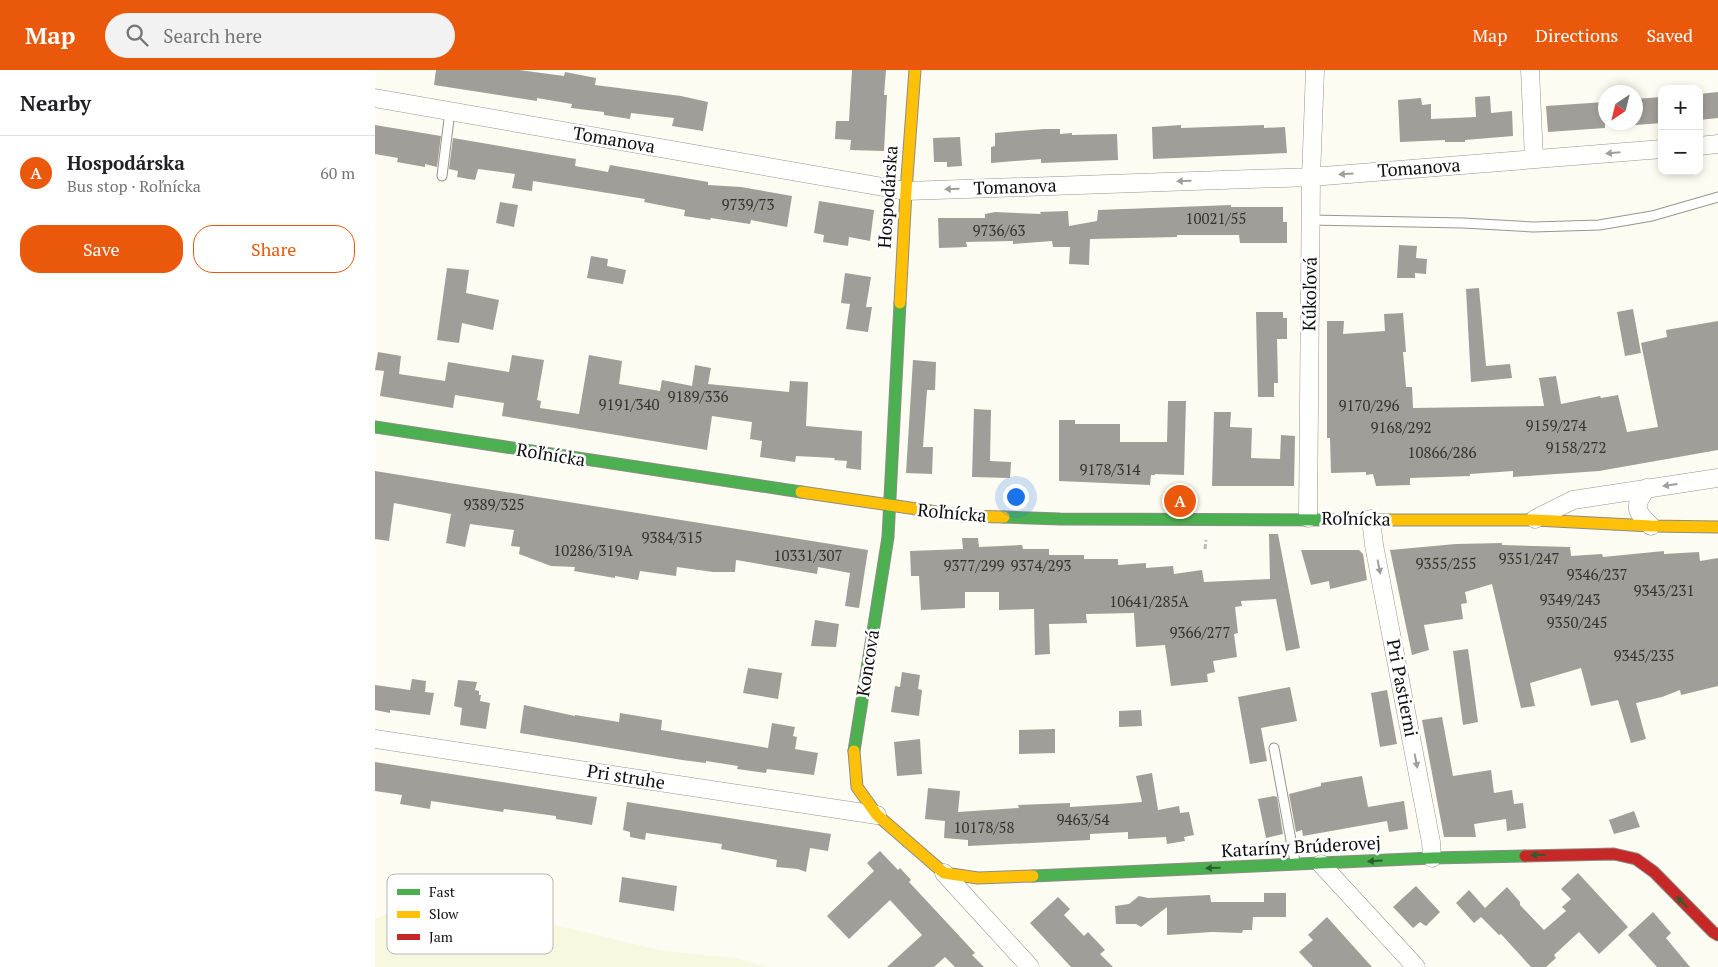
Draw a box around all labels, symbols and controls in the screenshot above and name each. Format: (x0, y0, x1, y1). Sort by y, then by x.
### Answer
search box (105, 13, 455, 58)
text: Map (25, 19, 75, 51)
icon: search (123, 21, 151, 49)
text: Search here (163, 23, 262, 48)
text: Map (1472, 23, 1507, 47)
text: Directions (1535, 23, 1618, 47)
text: Saved (1646, 23, 1693, 47)
north arrow (1598, 85, 1643, 130)
map controls (1658, 85, 1703, 175)
button: + (1658, 85, 1703, 130)
text: Nearby (20, 89, 91, 117)
street label: Tomanova (571, 120, 657, 158)
button: − (1658, 130, 1703, 175)
street label: Hospodárska (871, 145, 903, 249)
one-way arrow (1605, 149, 1621, 157)
text: Hospodárska (67, 150, 185, 175)
street label: Tomanova (1377, 152, 1461, 182)
text: A (30, 162, 42, 184)
text: 60 m (320, 162, 355, 184)
one-way arrow (1338, 170, 1354, 178)
street label: Tomanova (973, 173, 1057, 199)
text: Bus stop · Roľnícka (67, 175, 201, 197)
one-way arrow (1176, 178, 1192, 186)
one-way arrow (944, 186, 960, 194)
house number: 9739/73 (721, 194, 775, 214)
house number: 10021/55 (1185, 208, 1247, 228)
house number: 9736/63 (972, 220, 1026, 240)
button: Save (20, 225, 183, 273)
button: Share (193, 225, 355, 273)
street label: Kúkoľová (1296, 257, 1322, 331)
house number: 9189/336 (667, 386, 729, 406)
house number: 9191/340 (598, 394, 660, 414)
house number: 9170/296 (1338, 395, 1400, 415)
house number: 9159/274 (1525, 415, 1587, 435)
house number: 9168/292 (1370, 417, 1432, 437)
street label: Roľnícka (515, 437, 587, 471)
house number: 9158/272 (1545, 437, 1607, 457)
house number: 10866/286 (1407, 442, 1477, 462)
house number: 9178/314 (1079, 459, 1141, 479)
one-way arrow (1661, 481, 1677, 489)
pin: A (1164, 482, 1196, 520)
your location (1003, 484, 1029, 510)
house number: 9389/325 (463, 494, 525, 514)
street label: Roľnícka (916, 497, 988, 527)
street label: Roľnícka (1321, 505, 1391, 531)
house number: 9384/315 (641, 527, 703, 547)
house number: 10286/319A (553, 540, 633, 560)
house number: 10331/307 (773, 545, 843, 565)
house number: 9351/247 (1498, 548, 1560, 568)
house number: 9355/255 (1415, 553, 1477, 573)
house number: 9377/299 (943, 555, 1005, 575)
house number: 9374/293 (1010, 555, 1072, 575)
one-way arrow (1375, 560, 1383, 576)
house number: 9346/237 (1566, 564, 1628, 584)
house number: 9343/231 (1633, 580, 1695, 600)
house number: 9349/243 (1539, 589, 1601, 609)
house number: 10641/285A (1109, 591, 1189, 611)
house number: 9350/245 (1546, 612, 1608, 632)
house number: 9366/277 (1169, 622, 1231, 642)
street label: Koncová (850, 628, 884, 698)
street label: Pri Pastierni (1382, 637, 1424, 739)
house number: 9345/235 (1613, 645, 1675, 665)
one-way arrow (1412, 754, 1420, 770)
street label: Pri struhe (585, 758, 667, 794)
house number: 9463/54 (1056, 809, 1110, 829)
house number: 10178/58 (953, 817, 1015, 837)
street label: Kataríny Brúderovej (1220, 830, 1381, 862)
one-way arrow (1529, 852, 1545, 860)
one-way arrow (1367, 857, 1383, 865)
one-way arrow (1205, 865, 1221, 873)
legend (387, 874, 553, 954)
text: Fast (429, 882, 456, 901)
one-way arrow (1676, 896, 1688, 908)
text: Slow (429, 904, 459, 923)
text: Jam (429, 927, 453, 946)

